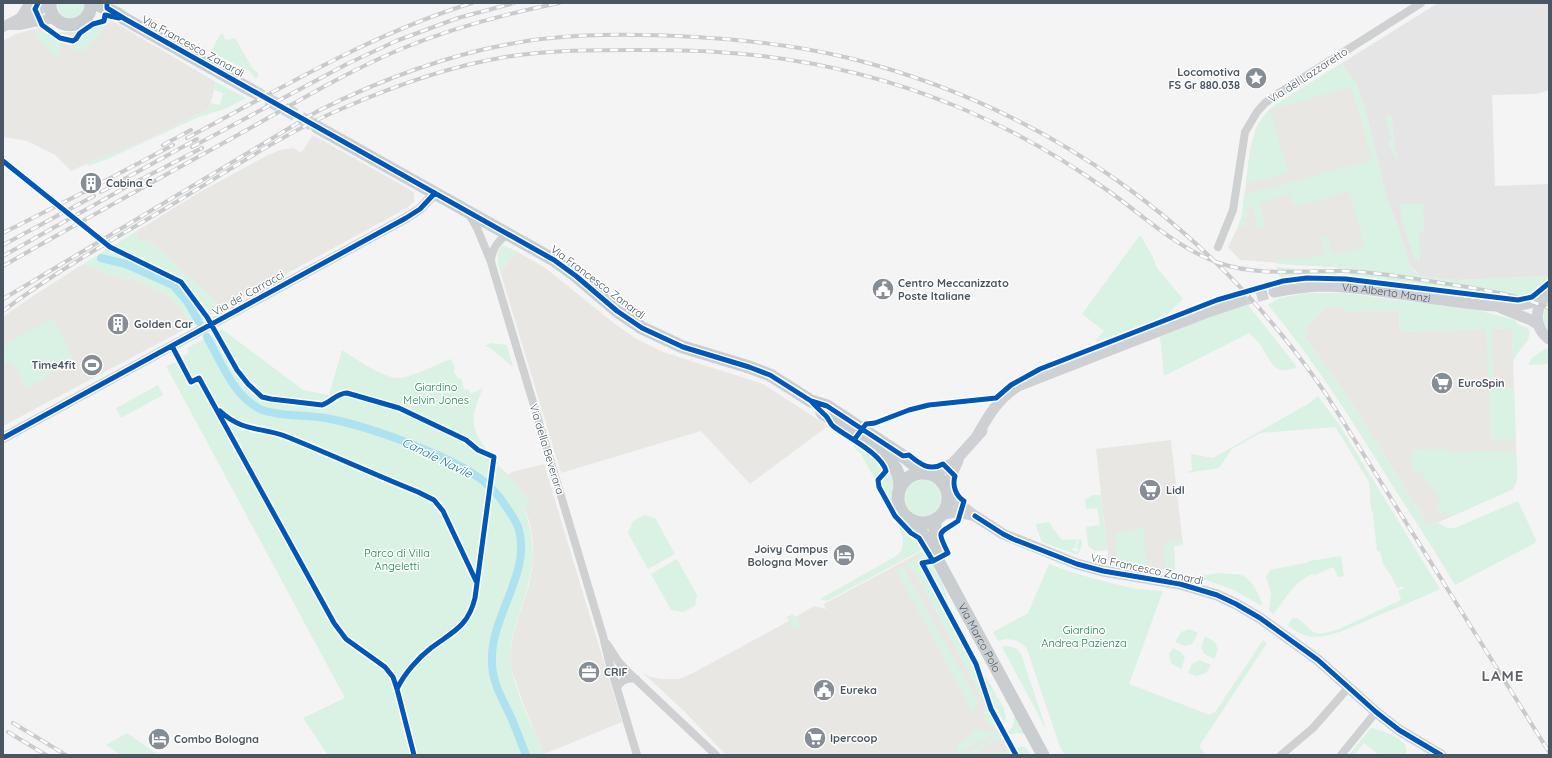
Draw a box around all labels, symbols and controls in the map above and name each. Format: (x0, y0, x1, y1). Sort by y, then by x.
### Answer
street label: Via Francesco Zanardi (139, 12, 247, 80)
street label: Via del Lazzaretto (1266, 44, 1351, 106)
place label: Locomotiva FS Gr 880.038 (1168, 65, 1240, 92)
place icon: Locomotiva FS Gr 880.038 (1243, 65, 1269, 91)
building icon: Cabina C (78, 170, 104, 196)
place label: Cabina C (106, 176, 153, 190)
street label: Via Francesco Zanardi (548, 242, 648, 322)
street label: Via de' Carracci (210, 267, 286, 319)
public building icon: Centro Meccanizzato Poste Italiane (870, 276, 896, 302)
place label: Centro Meccanizzato Poste Italiane (898, 276, 1009, 303)
street label: Via Alberto Manzi (1341, 280, 1431, 305)
building icon: Golden Car (105, 311, 131, 337)
place label: Golden Car (134, 317, 193, 331)
sports icon: Time4fit (79, 352, 105, 378)
place label: Time4fit (32, 358, 76, 372)
supermarket icon: EuroSpin (1429, 370, 1455, 396)
place label: EuroSpin (1458, 376, 1505, 390)
park label: Giardino Melvin Jones (403, 380, 469, 407)
street label: Via della Beverara (527, 402, 567, 496)
water label: Canale Navile (400, 434, 476, 482)
supermarket icon: Lidl (1137, 477, 1163, 503)
place label: Lidl (1166, 483, 1185, 497)
place label: Joivy Campus Bologna Mover (747, 542, 828, 569)
hotel icon: Joivy Campus Bologna Mover (831, 542, 857, 568)
park label: Parco di Villa Angeletti (364, 546, 430, 573)
street label: Via Francesco Zanardi (1089, 550, 1205, 588)
street label: Via Marco Polo (955, 601, 1004, 675)
park label: Giardino Andrea Pazienza (1041, 623, 1127, 650)
office icon: CRIF (576, 659, 602, 685)
place label: CRIF (604, 665, 628, 679)
district label: LAME (1482, 666, 1524, 685)
public building icon: Eureka (811, 677, 837, 703)
place label: Eureka (840, 683, 877, 697)
supermarket icon: Ipercoop (802, 725, 828, 751)
hotel icon: Combo Bologna (146, 726, 172, 752)
place label: Ipercoop (830, 731, 877, 745)
place label: Combo Bologna (174, 732, 259, 746)

